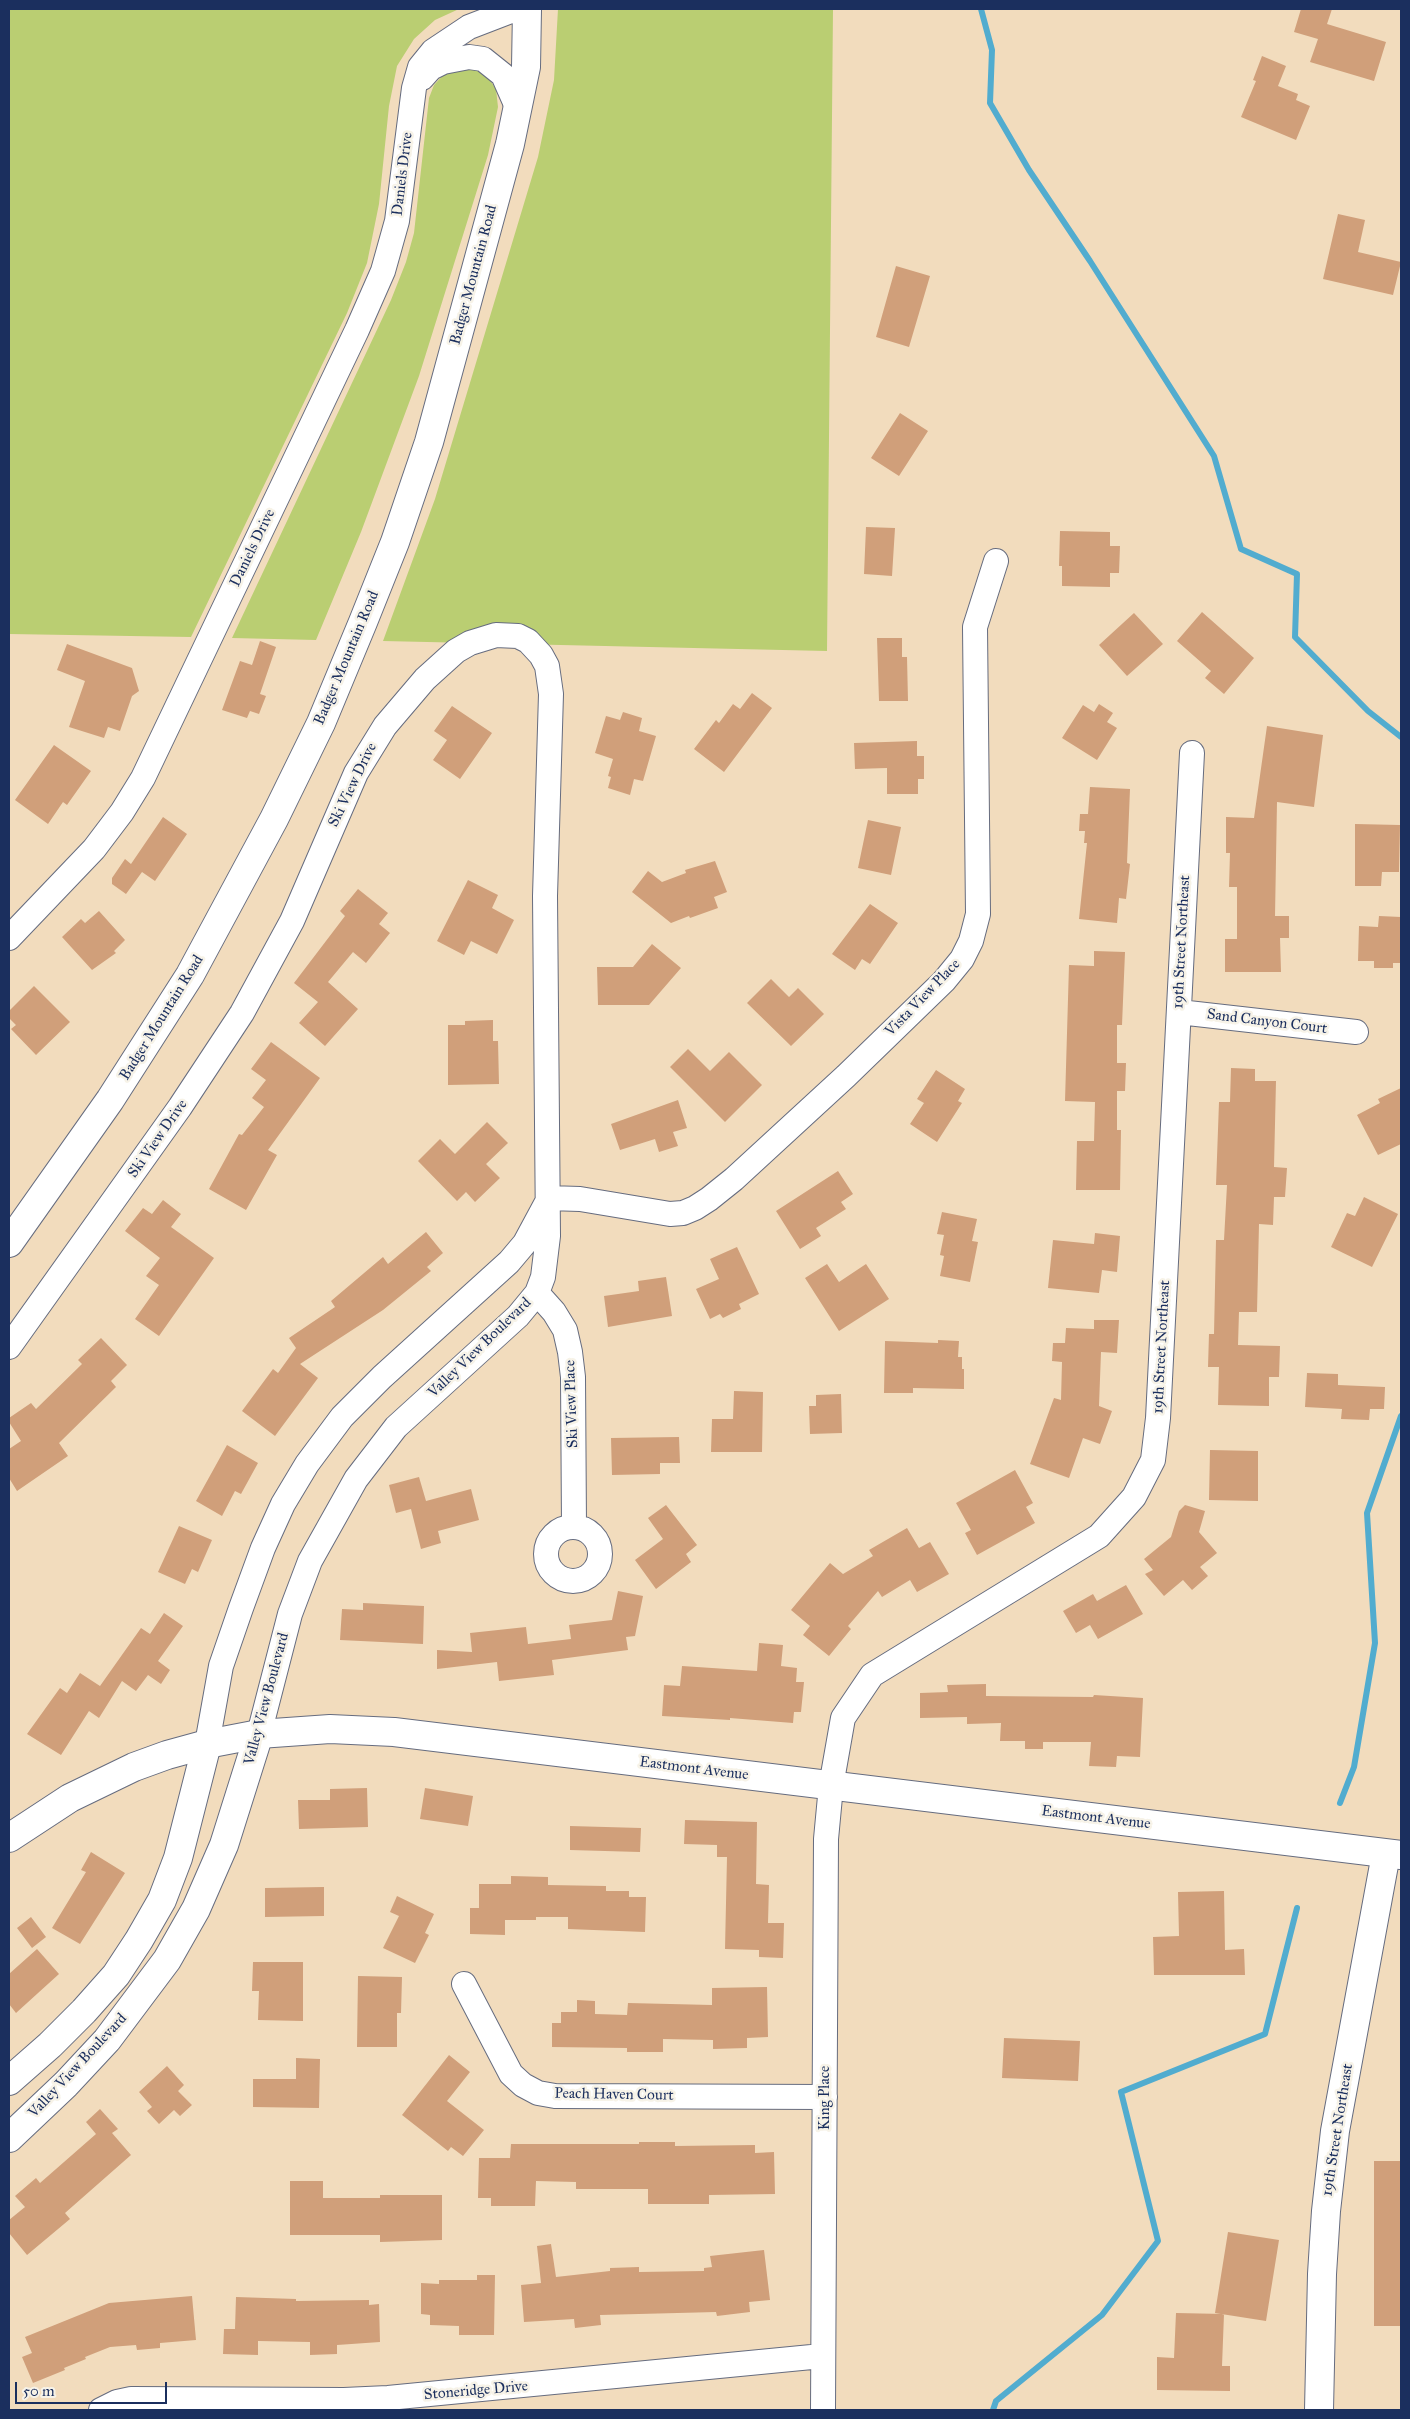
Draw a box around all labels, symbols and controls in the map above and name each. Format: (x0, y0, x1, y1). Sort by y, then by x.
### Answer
street label: Daniels Drive (389, 131, 417, 217)
street label: Badger Mountain Road (447, 203, 501, 347)
street label: Daniels Drive (226, 506, 280, 590)
street label: Badger Mountain Road (311, 588, 383, 728)
street label: Ski View Drive (325, 740, 381, 830)
street label: 19th Street Northeast (1170, 875, 1194, 1009)
street label: Badger Mountain Road (116, 952, 208, 1084)
street label: Vista View Place (882, 956, 964, 1040)
street label: Sand Canyon Court (1206, 1006, 1328, 1038)
street label: Ski View Drive (124, 1096, 192, 1182)
street label: 19th Street Northeast (1150, 1280, 1174, 1414)
street label: Valley View Boulevard (425, 1294, 535, 1402)
street label: Ski View Place (561, 1360, 583, 1448)
street label: Valley View Boulevard (241, 1631, 293, 1767)
street label: Eastmont Avenue (638, 1753, 750, 1785)
street label: Eastmont Avenue (1040, 1802, 1152, 1834)
street label: Valley View Boulevard (25, 2010, 131, 2122)
street label: 19th Street Northeast (1319, 2062, 1357, 2198)
street label: King Place (816, 2066, 834, 2130)
street label: Peach Haven Court (554, 2085, 674, 2105)
scale bar (18, 2372, 170, 2404)
street label: Stoneridge Drive (423, 2377, 529, 2405)
text: 50 m (23, 2382, 55, 2400)

